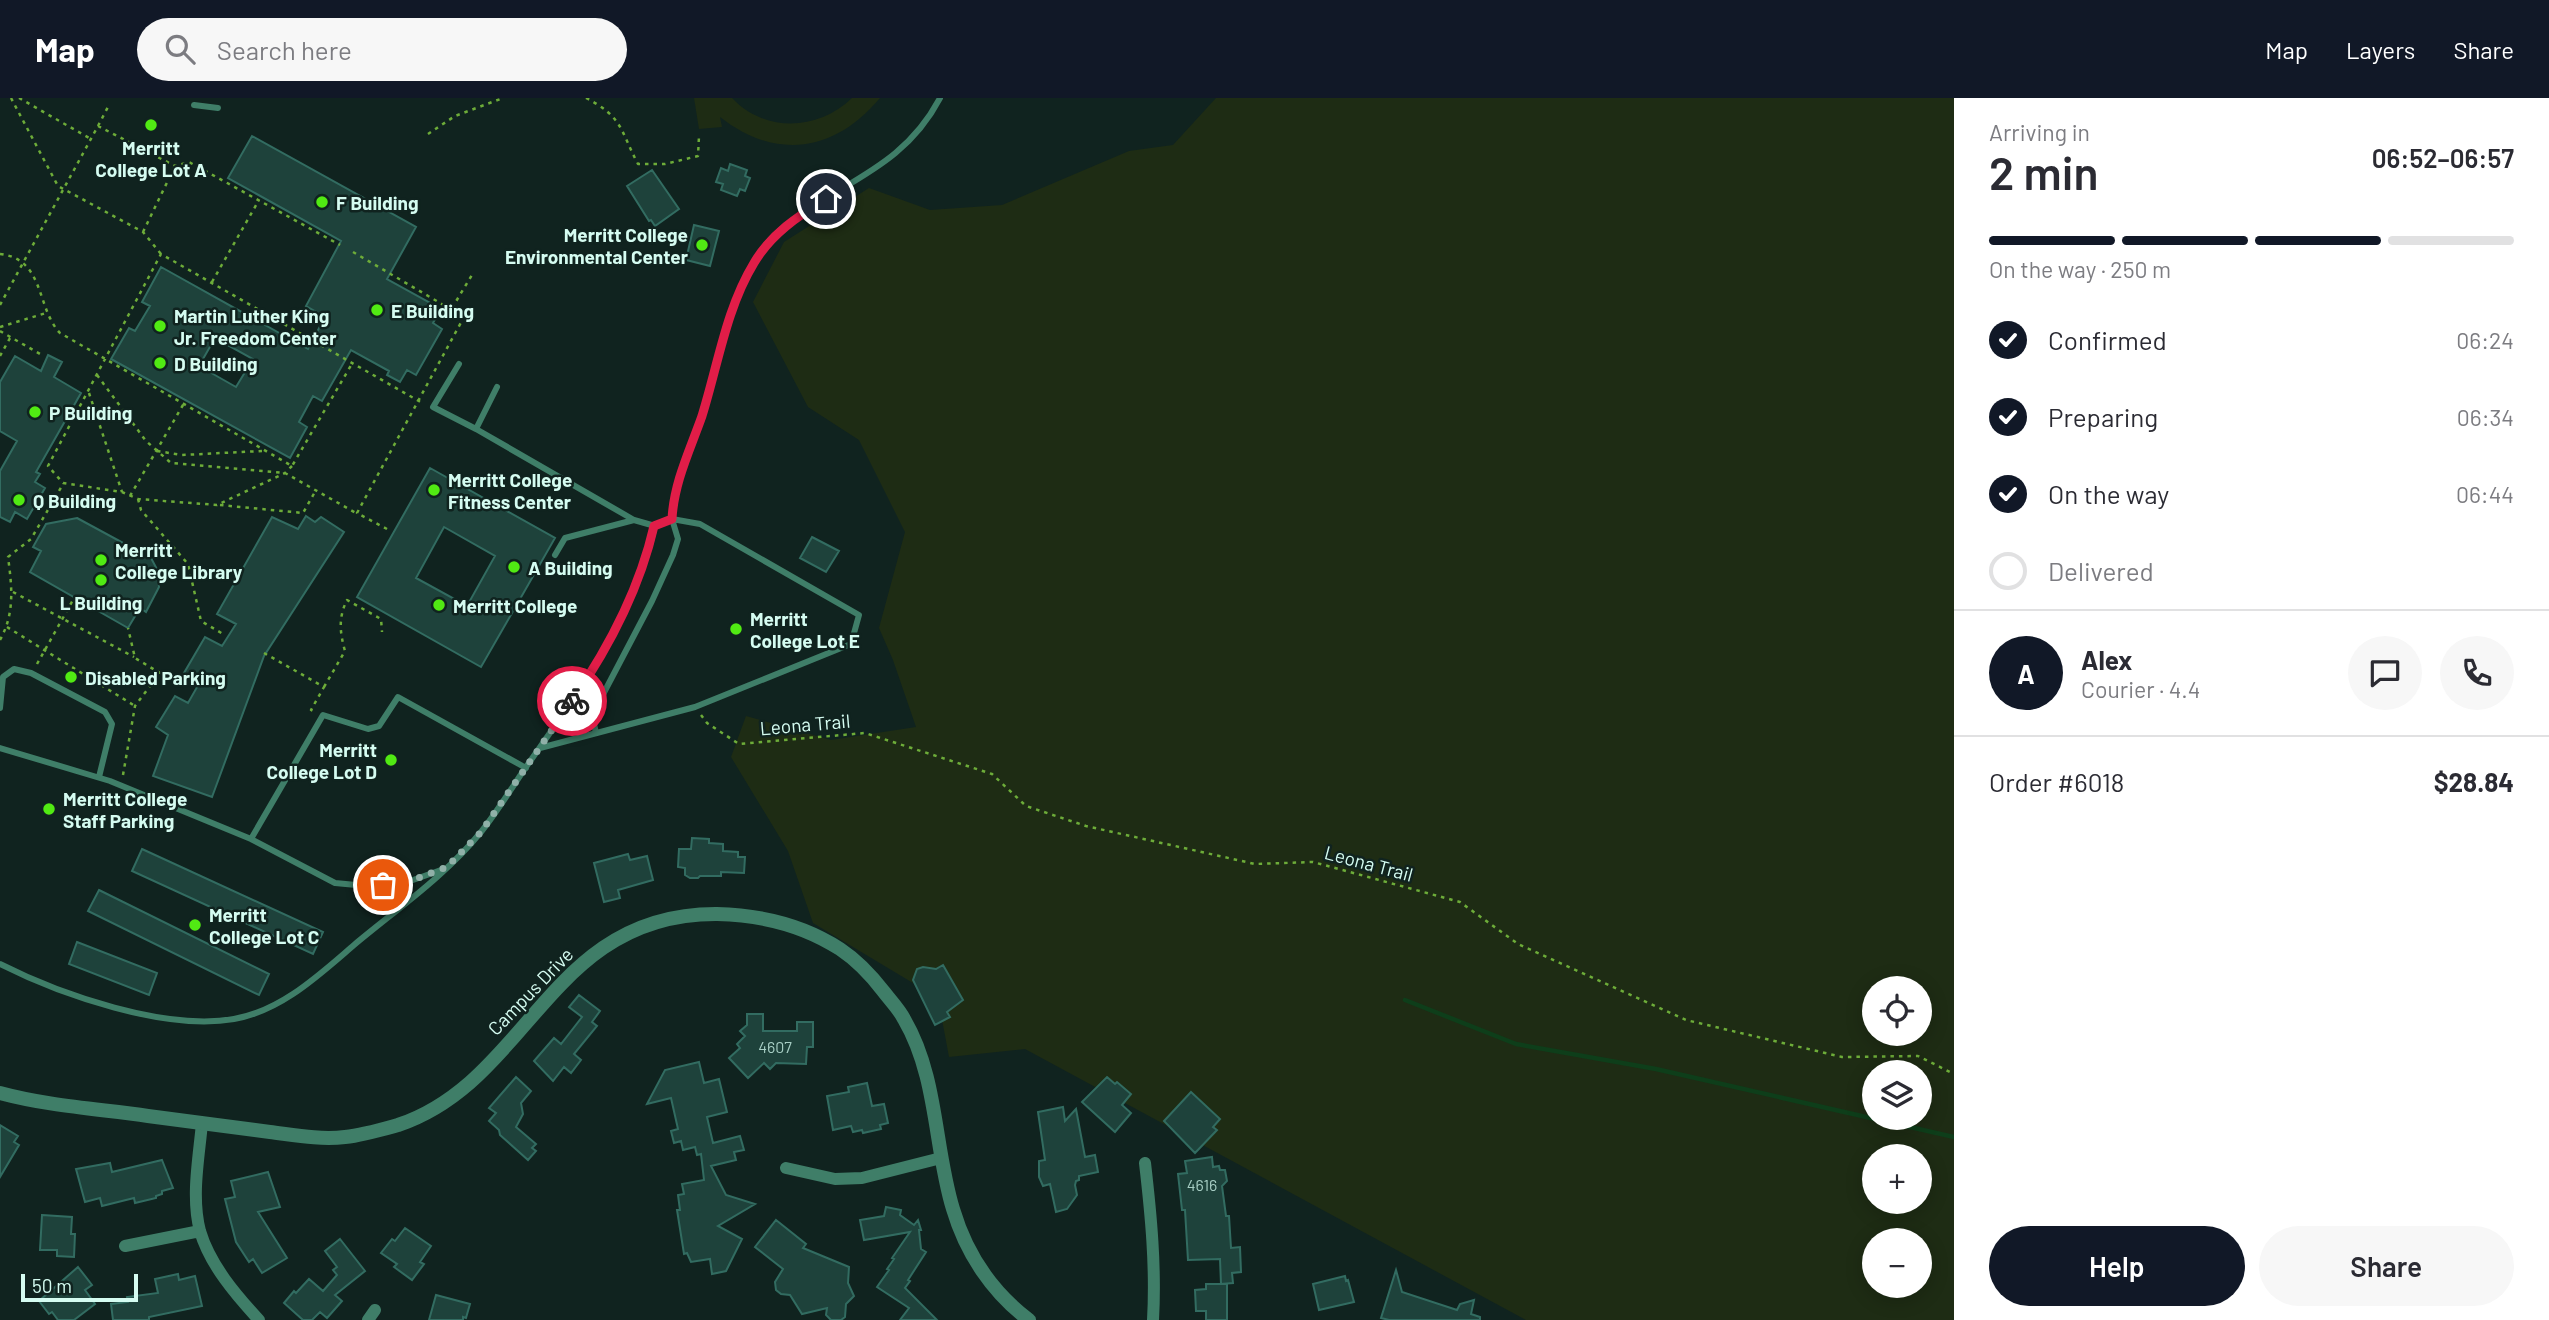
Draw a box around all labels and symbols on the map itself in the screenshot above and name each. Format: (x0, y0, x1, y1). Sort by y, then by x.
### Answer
marker: Merritt College Lot A (143, 117, 159, 133)
place label: Merritt College Lot A (95, 136, 207, 181)
pin (796, 169, 856, 229)
place label: F Building (336, 191, 419, 214)
marker: F Building (314, 194, 330, 210)
place label: Merritt College Environmental Center (505, 223, 689, 268)
marker: Merritt College Environmental Center (694, 237, 710, 253)
place label: E Building (391, 299, 474, 322)
marker: E Building (369, 302, 385, 318)
place label: Martin Luther King Jr. Freedom Center (174, 304, 337, 349)
marker: Martin Luther King Jr. Freedom Center (152, 318, 168, 334)
place label: D Building (174, 352, 258, 375)
marker: D Building (152, 355, 168, 371)
place label: P Building (49, 401, 132, 424)
marker: P Building (27, 404, 43, 420)
place label: Merritt College Fitness Center (448, 468, 572, 513)
marker: Merritt College Fitness Center (426, 482, 442, 498)
place label: Q Building (33, 489, 116, 512)
marker: Q Building (11, 492, 27, 508)
place label: Merritt College Library (115, 538, 243, 583)
marker: Merritt College Library (93, 552, 109, 568)
place label: A Building (528, 556, 613, 579)
marker: A Building (506, 559, 522, 575)
marker: L Building (93, 572, 109, 588)
place label: L Building (60, 591, 142, 614)
place label: Merritt College (453, 594, 577, 617)
marker: Merritt College (431, 597, 447, 613)
place label: Merritt College Lot E (750, 607, 860, 652)
marker: Merritt College Lot E (728, 621, 744, 637)
place label: Disabled Parking (85, 666, 226, 689)
courier (537, 666, 607, 736)
marker: Disabled Parking (63, 669, 79, 685)
street label: Leona Trail (759, 709, 851, 739)
place label: Merritt College Lot D (267, 738, 377, 783)
marker: Merritt College Lot D (383, 752, 399, 768)
place label: Merritt College Staff Parking (63, 787, 187, 832)
marker: Merritt College Staff Parking (41, 801, 57, 817)
street label: Leona Trail (1322, 840, 1416, 886)
pin (353, 855, 413, 915)
place label: Merritt College Lot C (209, 903, 319, 948)
marker: Merritt College Lot C (187, 917, 203, 933)
street label: Campus Drive (483, 942, 577, 1040)
house number: 4607 (758, 1037, 792, 1056)
house number: 4616 (1187, 1175, 1217, 1194)
scale bar (21, 1271, 138, 1303)

